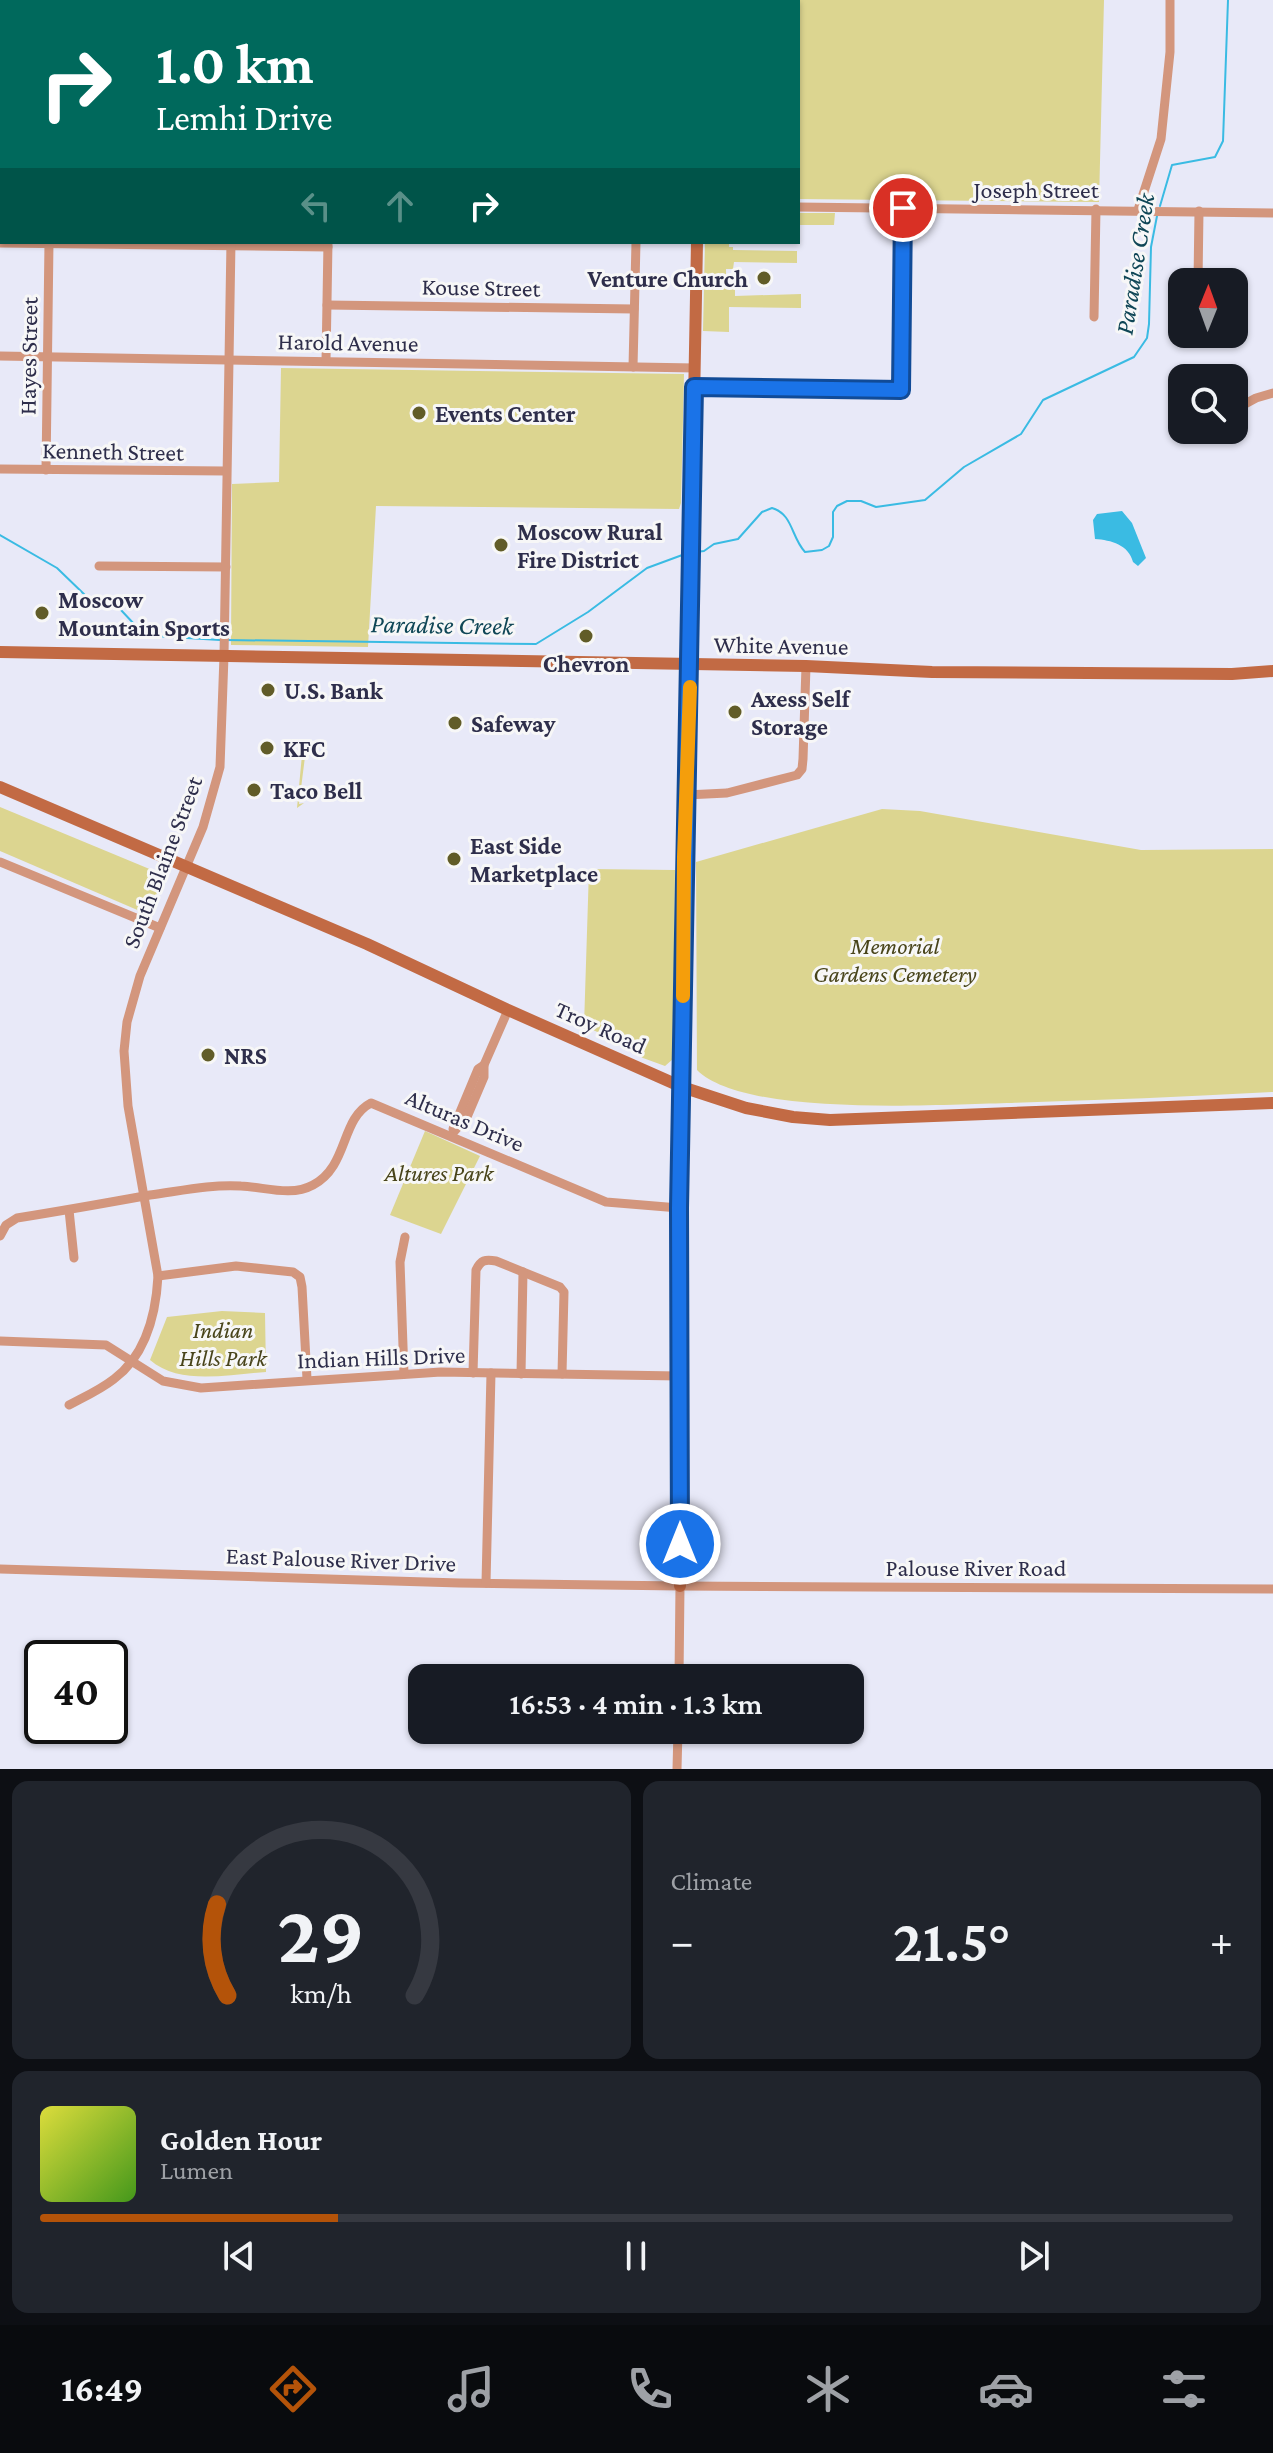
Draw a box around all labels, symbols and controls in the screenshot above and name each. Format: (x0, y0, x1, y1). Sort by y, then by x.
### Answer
icon: right (24, 32, 128, 136)
text: 1.0 km (156, 33, 314, 95)
text: Lemhi Drive (156, 98, 333, 138)
pin (869, 174, 937, 242)
street label: Joseph Street (971, 176, 1100, 203)
icon: left (294, 184, 338, 228)
icon: ahead (378, 184, 422, 228)
icon: right (462, 184, 506, 228)
icon: arrive (881, 186, 925, 230)
water label: Paradise Creek (1110, 190, 1161, 337)
place label: Venture Church (587, 265, 748, 292)
north arrow (1168, 268, 1248, 348)
map controls (1168, 268, 1248, 444)
marker: Venture Church (755, 269, 773, 287)
street label: Kouse Street (421, 272, 542, 302)
street label: Hayes Street (13, 296, 43, 415)
street label: Harold Avenue (277, 327, 419, 357)
button: search (1168, 364, 1248, 444)
place label: Events Center (435, 400, 576, 427)
marker: Events Center (410, 404, 428, 422)
street label: Kenneth Street (42, 436, 185, 466)
place label: Moscow Rural Fire District (517, 518, 663, 573)
marker: Moscow Rural Fire District (492, 536, 510, 554)
place label: Moscow Mountain Sports (58, 586, 230, 641)
marker: Moscow Mountain Sports (33, 604, 51, 622)
water label: Paradise Creek (370, 609, 515, 641)
marker: Chevron (577, 627, 595, 645)
street label: White Avenue (713, 630, 849, 660)
place label: Chevron (543, 650, 629, 677)
place label: U.S. Bank (284, 677, 384, 704)
marker: U.S. Bank (259, 681, 277, 699)
place label: Axess Self Storage (750, 685, 852, 740)
marker: Axess Self Storage (726, 703, 744, 721)
place label: Safeway (471, 710, 556, 737)
marker: Safeway (446, 714, 464, 732)
place label: KFC (283, 735, 326, 762)
marker: KFC (258, 739, 276, 757)
street label: South Blaine Street (117, 771, 208, 952)
place label: Taco Bell (270, 777, 362, 804)
marker: Taco Bell (245, 781, 263, 799)
place label: East Side Marketplace (470, 832, 598, 887)
marker: East Side Marketplace (445, 850, 463, 868)
park label: Memorial Gardens Cemetery (813, 932, 977, 987)
street label: Troy Road (551, 995, 651, 1059)
place label: NRS (224, 1042, 267, 1069)
marker: NRS (199, 1046, 217, 1064)
street label: Alturas Drive (402, 1083, 528, 1157)
park label: Altures Park (383, 1159, 495, 1186)
park label: Indian Hills Park (179, 1316, 268, 1371)
street label: Indian Hills Drive (296, 1341, 466, 1373)
position arrow (638, 1502, 722, 1586)
street label: East Palouse River Drive (225, 1541, 457, 1577)
street label: Palouse River Road (886, 1554, 1067, 1581)
speed limit sign: 40 (24, 1640, 128, 1744)
text: 16:53 · 4 min · 1.3 km (509, 1687, 763, 1720)
text: Climate (671, 1867, 752, 1896)
text: 29 (278, 1887, 365, 1980)
text: 21.5° (893, 1907, 1010, 1974)
text: − (671, 1917, 694, 1965)
text: + (1210, 1917, 1233, 1965)
text: km/h (290, 1977, 352, 2009)
text: Golden Hour (160, 2123, 322, 2156)
text: Lumen (160, 2156, 233, 2185)
icon: previous (217, 2234, 261, 2278)
icon: pause (614, 2234, 658, 2278)
icon: next (1012, 2234, 1056, 2278)
icon: directions (265, 2361, 321, 2417)
icon: music (443, 2361, 499, 2417)
icon: phone (622, 2361, 678, 2417)
icon: climate (800, 2361, 856, 2417)
icon: car (978, 2361, 1034, 2417)
icon: filters (1156, 2361, 1212, 2417)
text: 16:49 (61, 2369, 143, 2409)

